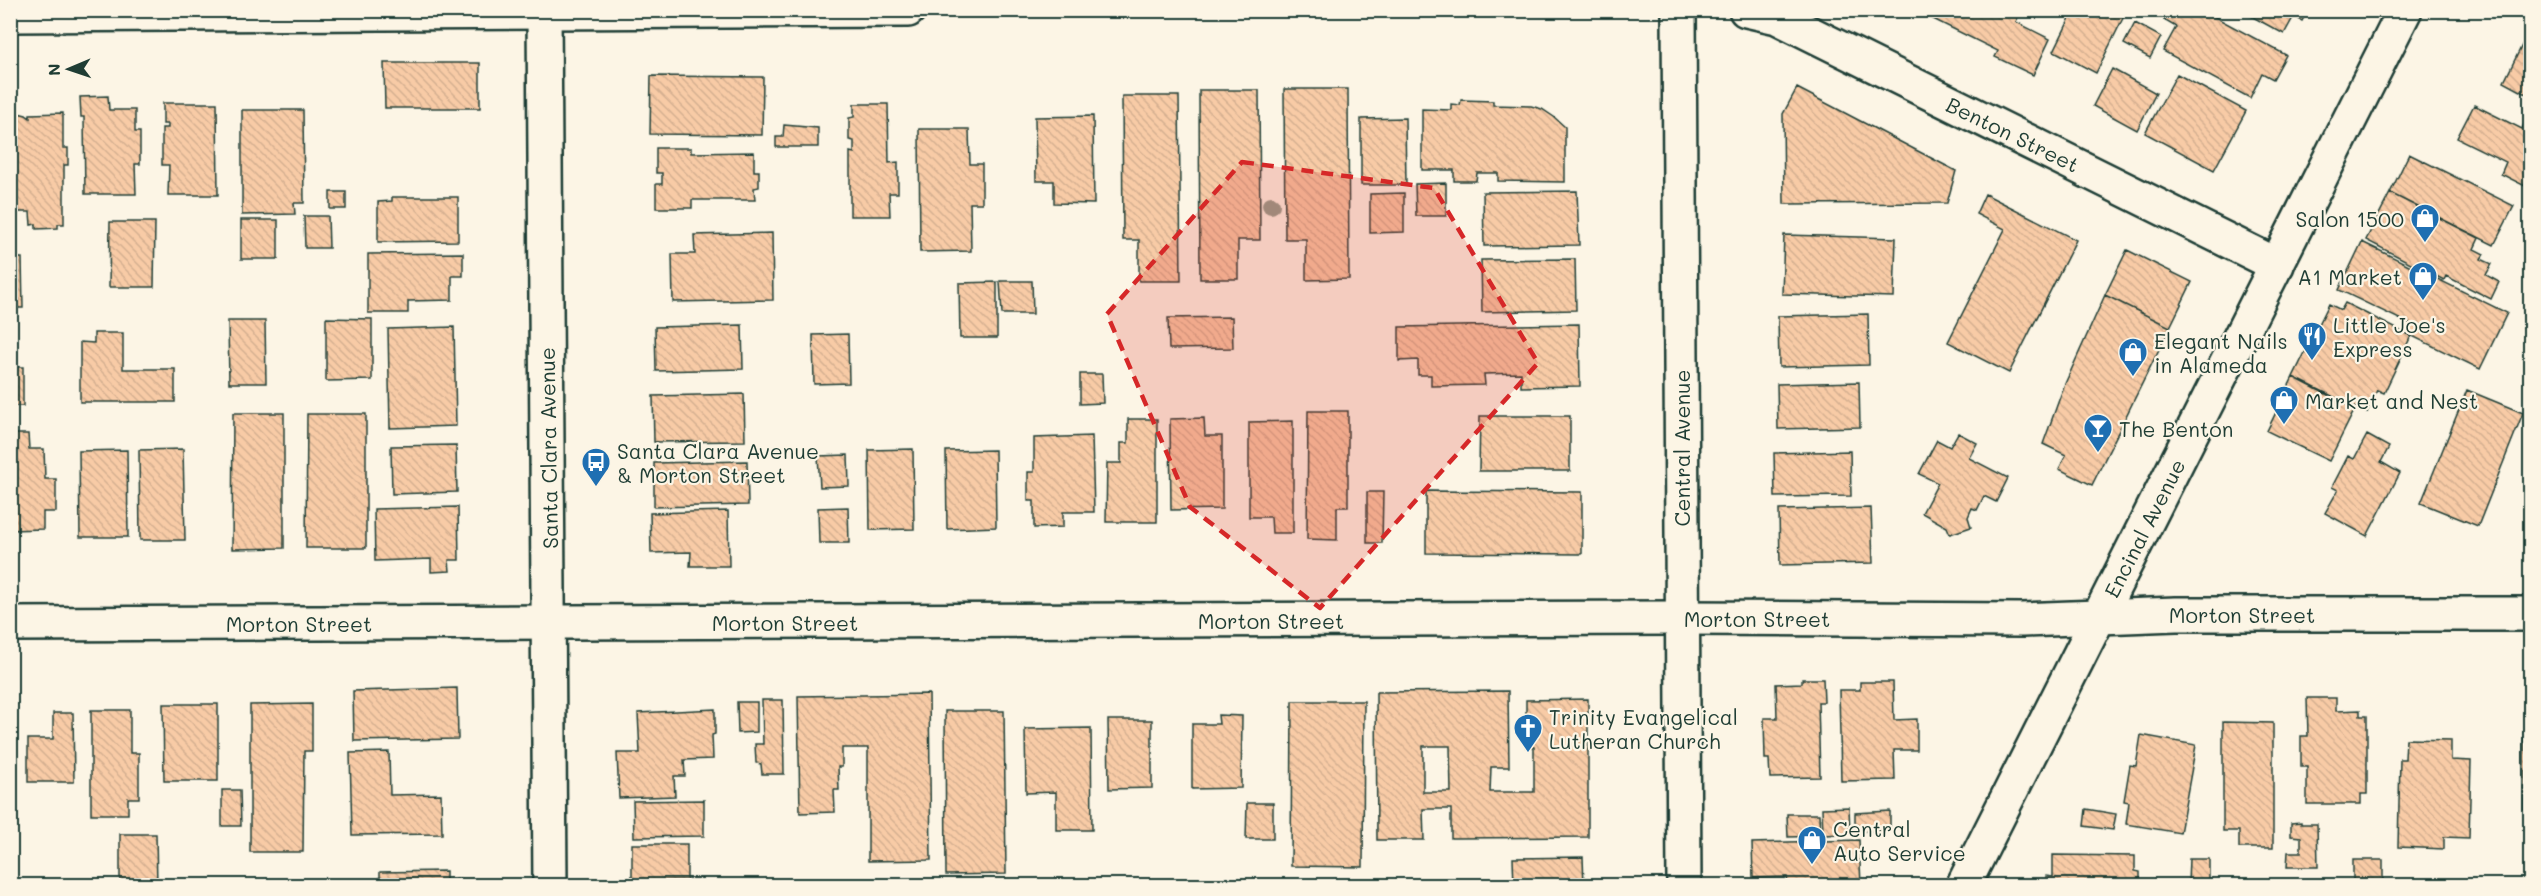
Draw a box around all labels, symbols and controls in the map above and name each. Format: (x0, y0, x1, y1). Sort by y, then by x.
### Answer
north arrow (39, 39, 99, 99)
text: N (43, 63, 64, 76)
street label: Benton Street (1942, 90, 2084, 178)
shop icon: Salon 1500 (2409, 202, 2441, 244)
place label: Salon 1500 (2295, 205, 2404, 232)
shop icon: A1 Market (2407, 260, 2439, 302)
place label: A1 Market (2298, 263, 2402, 290)
place label: Little Joe's Express (2333, 311, 2446, 362)
restaurant icon: Little Joe's Express (2296, 320, 2328, 362)
place label: Elegant Nails in Alameda (2154, 327, 2288, 378)
shop icon: Elegant Nails in Alameda (2117, 336, 2149, 378)
street label: Santa Clara Avenue (533, 347, 563, 549)
street label: Central Avenue (1668, 369, 1695, 527)
shop icon: Market and Nest (2268, 384, 2300, 426)
place label: Market and Nest (2305, 387, 2478, 414)
bar icon: The Benton (2082, 412, 2114, 454)
place label: The Benton (2119, 415, 2233, 442)
place label: Santa Clara Avenue & Morton Street (617, 437, 819, 488)
bus stop icon: Santa Clara Avenue & Morton Street (580, 446, 612, 488)
street label: Encinal Avenue (2098, 454, 2190, 602)
street label: Morton Street (2169, 601, 2315, 628)
street label: Morton Street (1684, 605, 1830, 632)
street label: Morton Street (1198, 607, 1344, 634)
street label: Morton Street (712, 609, 858, 636)
street label: Morton Street (226, 610, 372, 637)
place label: Trinity Evangelical Lutheran Church (1549, 703, 1738, 754)
church icon: Trinity Evangelical Lutheran Church (1512, 712, 1544, 754)
place label: Central Auto Service (1833, 815, 1966, 866)
shop icon: Central Auto Service (1796, 824, 1828, 866)

